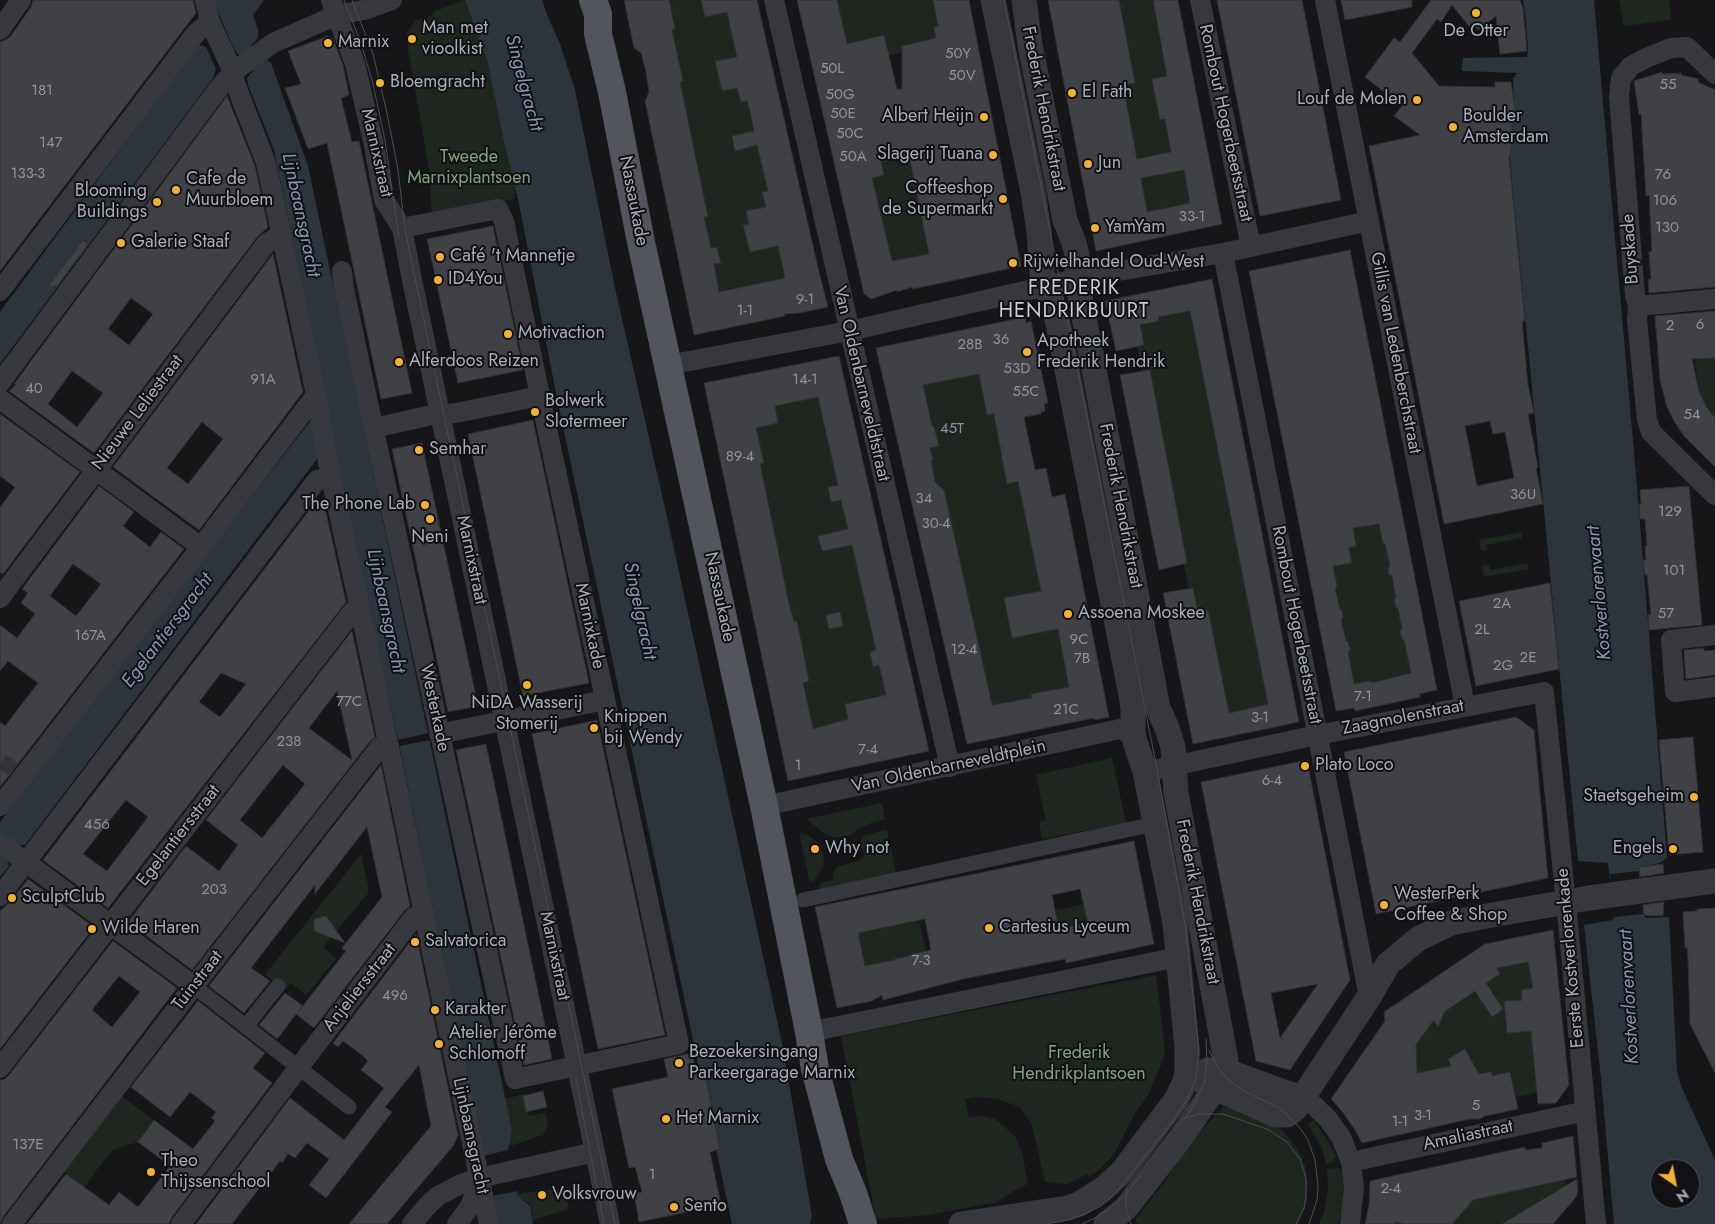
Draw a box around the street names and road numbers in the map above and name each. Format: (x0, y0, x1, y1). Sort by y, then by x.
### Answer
street label: Rombout Hogerbeetsstraat (1194, 22, 1256, 224)
street label: Frederik Hendrikstraat (1016, 25, 1070, 193)
street label: Marnixstraat (355, 106, 397, 200)
street label: Nassaukade (614, 154, 652, 248)
street label: Buyskade (1618, 213, 1644, 285)
street label: Gillis van Ledenberchstraat (1365, 250, 1425, 456)
street label: Van Oldenbarneveldtstraat (828, 284, 894, 484)
street label: Nieuwe Leliestraat (88, 351, 188, 475)
street label: Frederik Hendrikstraat (1093, 422, 1147, 590)
street label: Marnixstraat (451, 514, 491, 606)
street label: Rombout Hogerbeetsstraat (1266, 524, 1326, 726)
street label: Nassaukade (699, 550, 739, 644)
street label: Marnixkade (569, 581, 609, 671)
street label: Westerkade (414, 662, 454, 754)
street label: Zaagmolenstraat (1340, 696, 1466, 740)
street label: Van Oldenbarneveldtplein (850, 736, 1048, 798)
street label: Egelantiersstraat (133, 781, 225, 891)
street label: Frederik Hendrikstraat (1170, 818, 1224, 986)
street label: Eerste Kostverlorenkade (1552, 867, 1590, 1049)
street label: Marnixstraat (534, 910, 574, 1002)
street label: Anjeliersstraat (319, 940, 401, 1036)
street label: Tuinstraat (168, 947, 228, 1015)
street label: Lijnbaansgracht (447, 1076, 493, 1196)
street label: Amaliastraat (1421, 1116, 1515, 1156)

